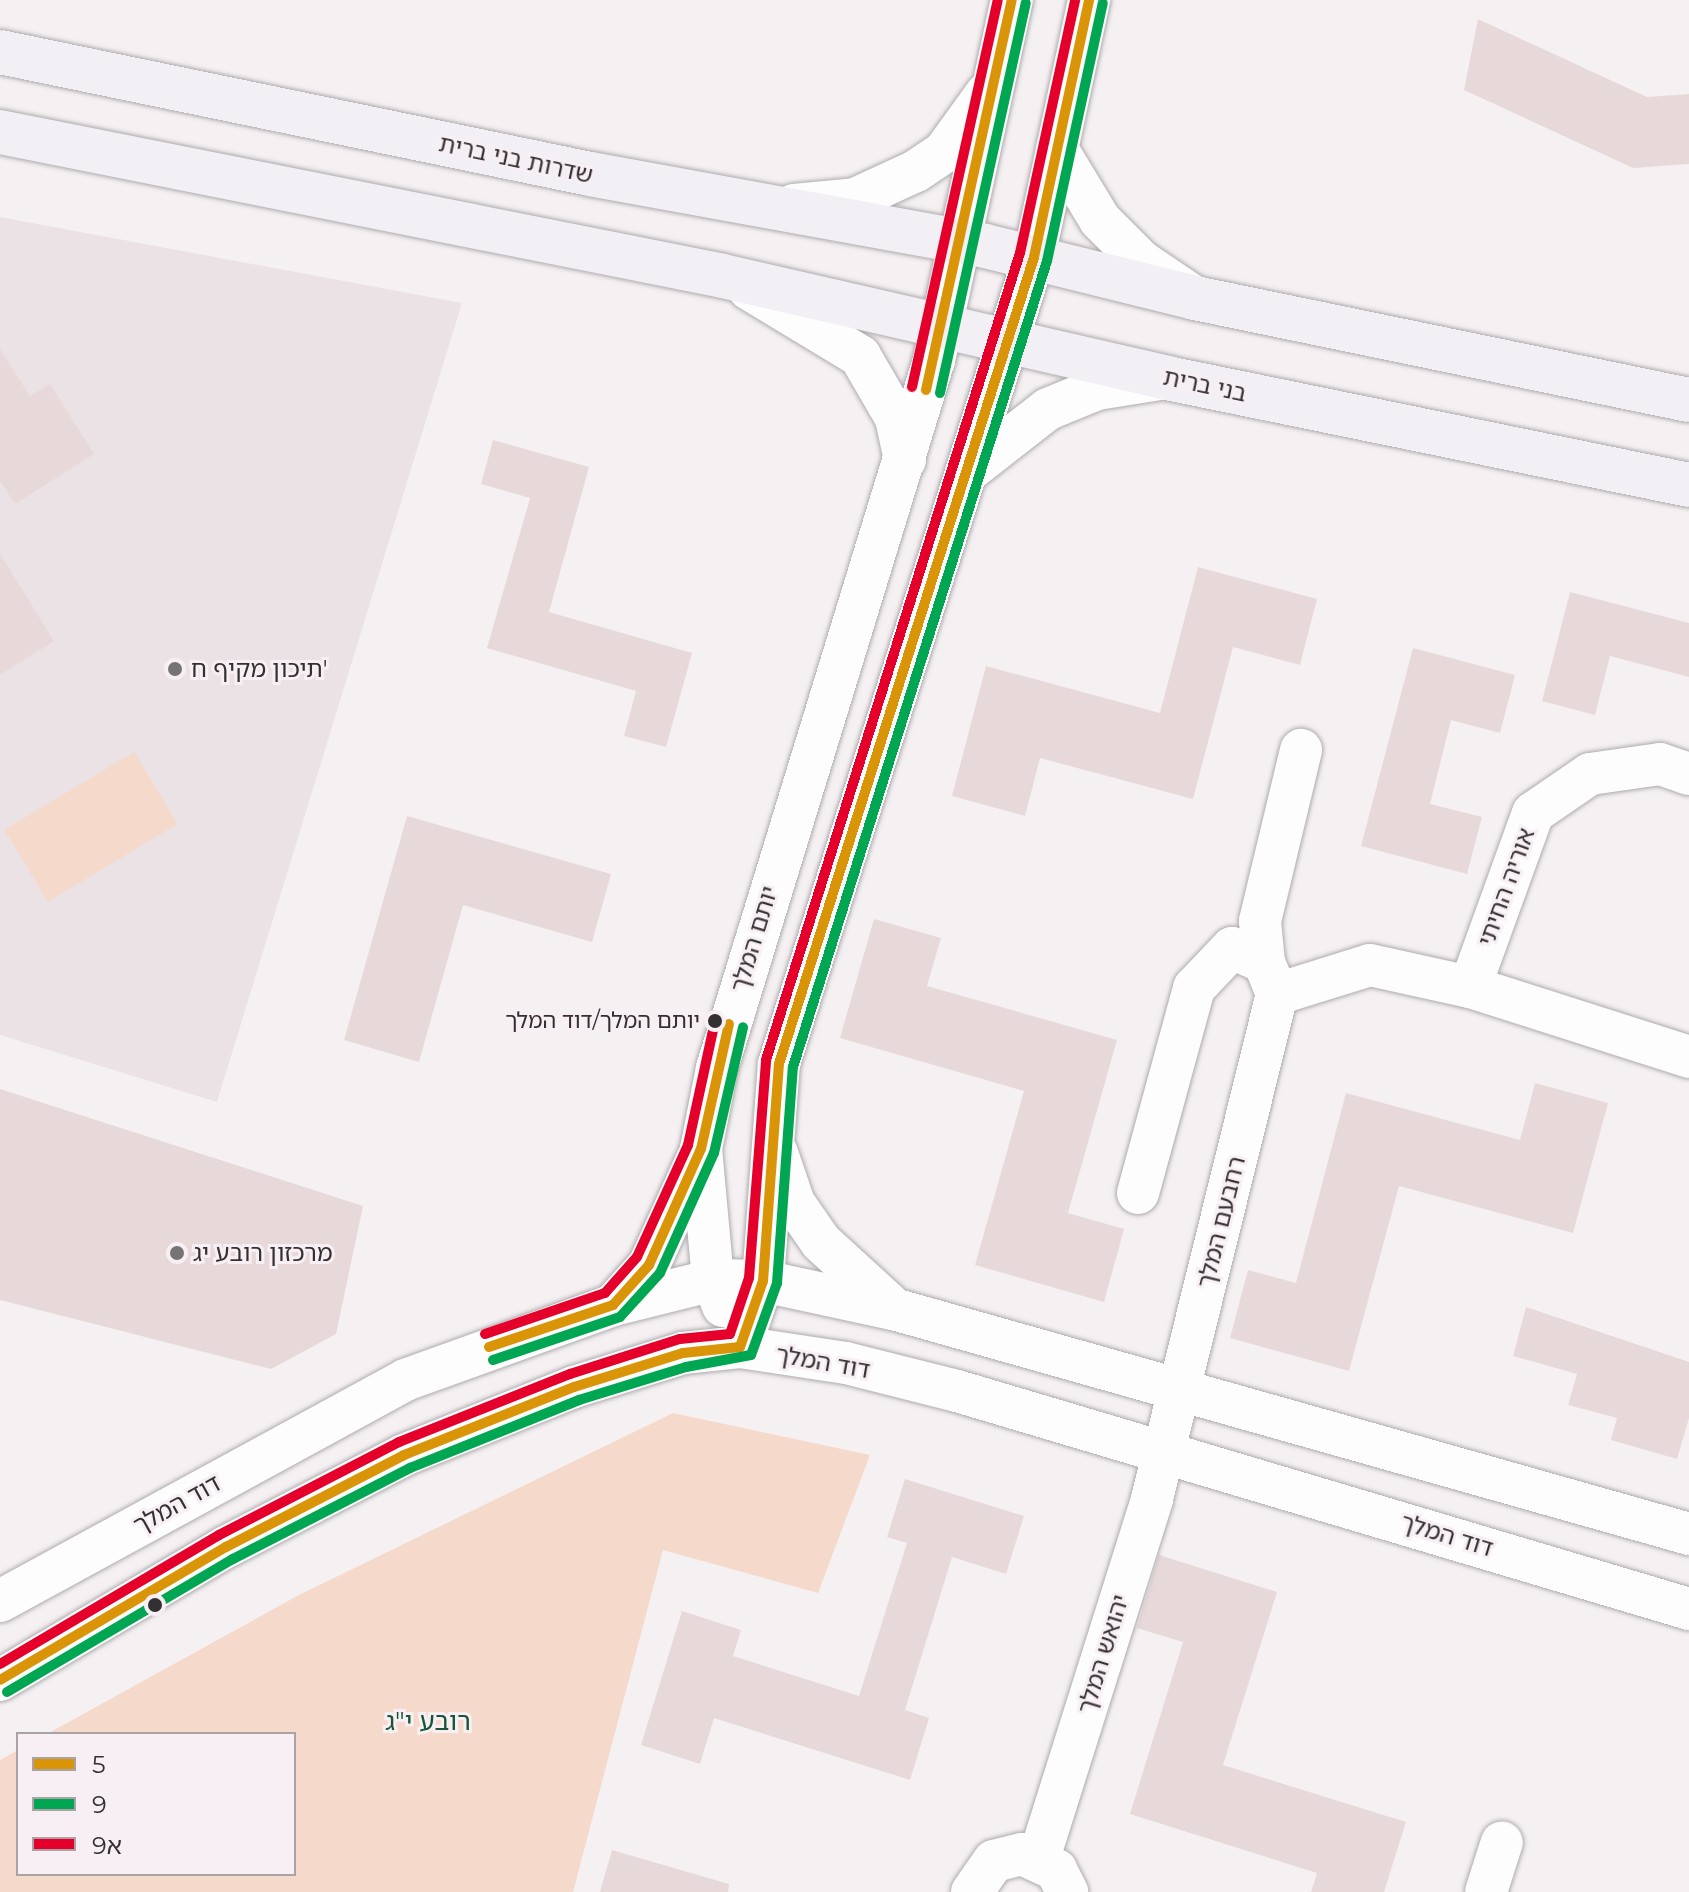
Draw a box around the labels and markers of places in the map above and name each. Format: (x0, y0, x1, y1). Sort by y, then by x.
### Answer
place label: תיכון מקיף ח' (191, 655, 328, 683)
marker: תיכון מקיף ח' (166, 660, 184, 678)
place label: יותם המלך/דוד המלך (505, 1008, 700, 1034)
marker: יותם המלך/דוד המלך (707, 1013, 723, 1029)
place label: מרכזון רובע יג (193, 1239, 333, 1267)
marker: מרכזון רובע יג (168, 1244, 186, 1262)
unlabelled marker (147, 1597, 163, 1613)

